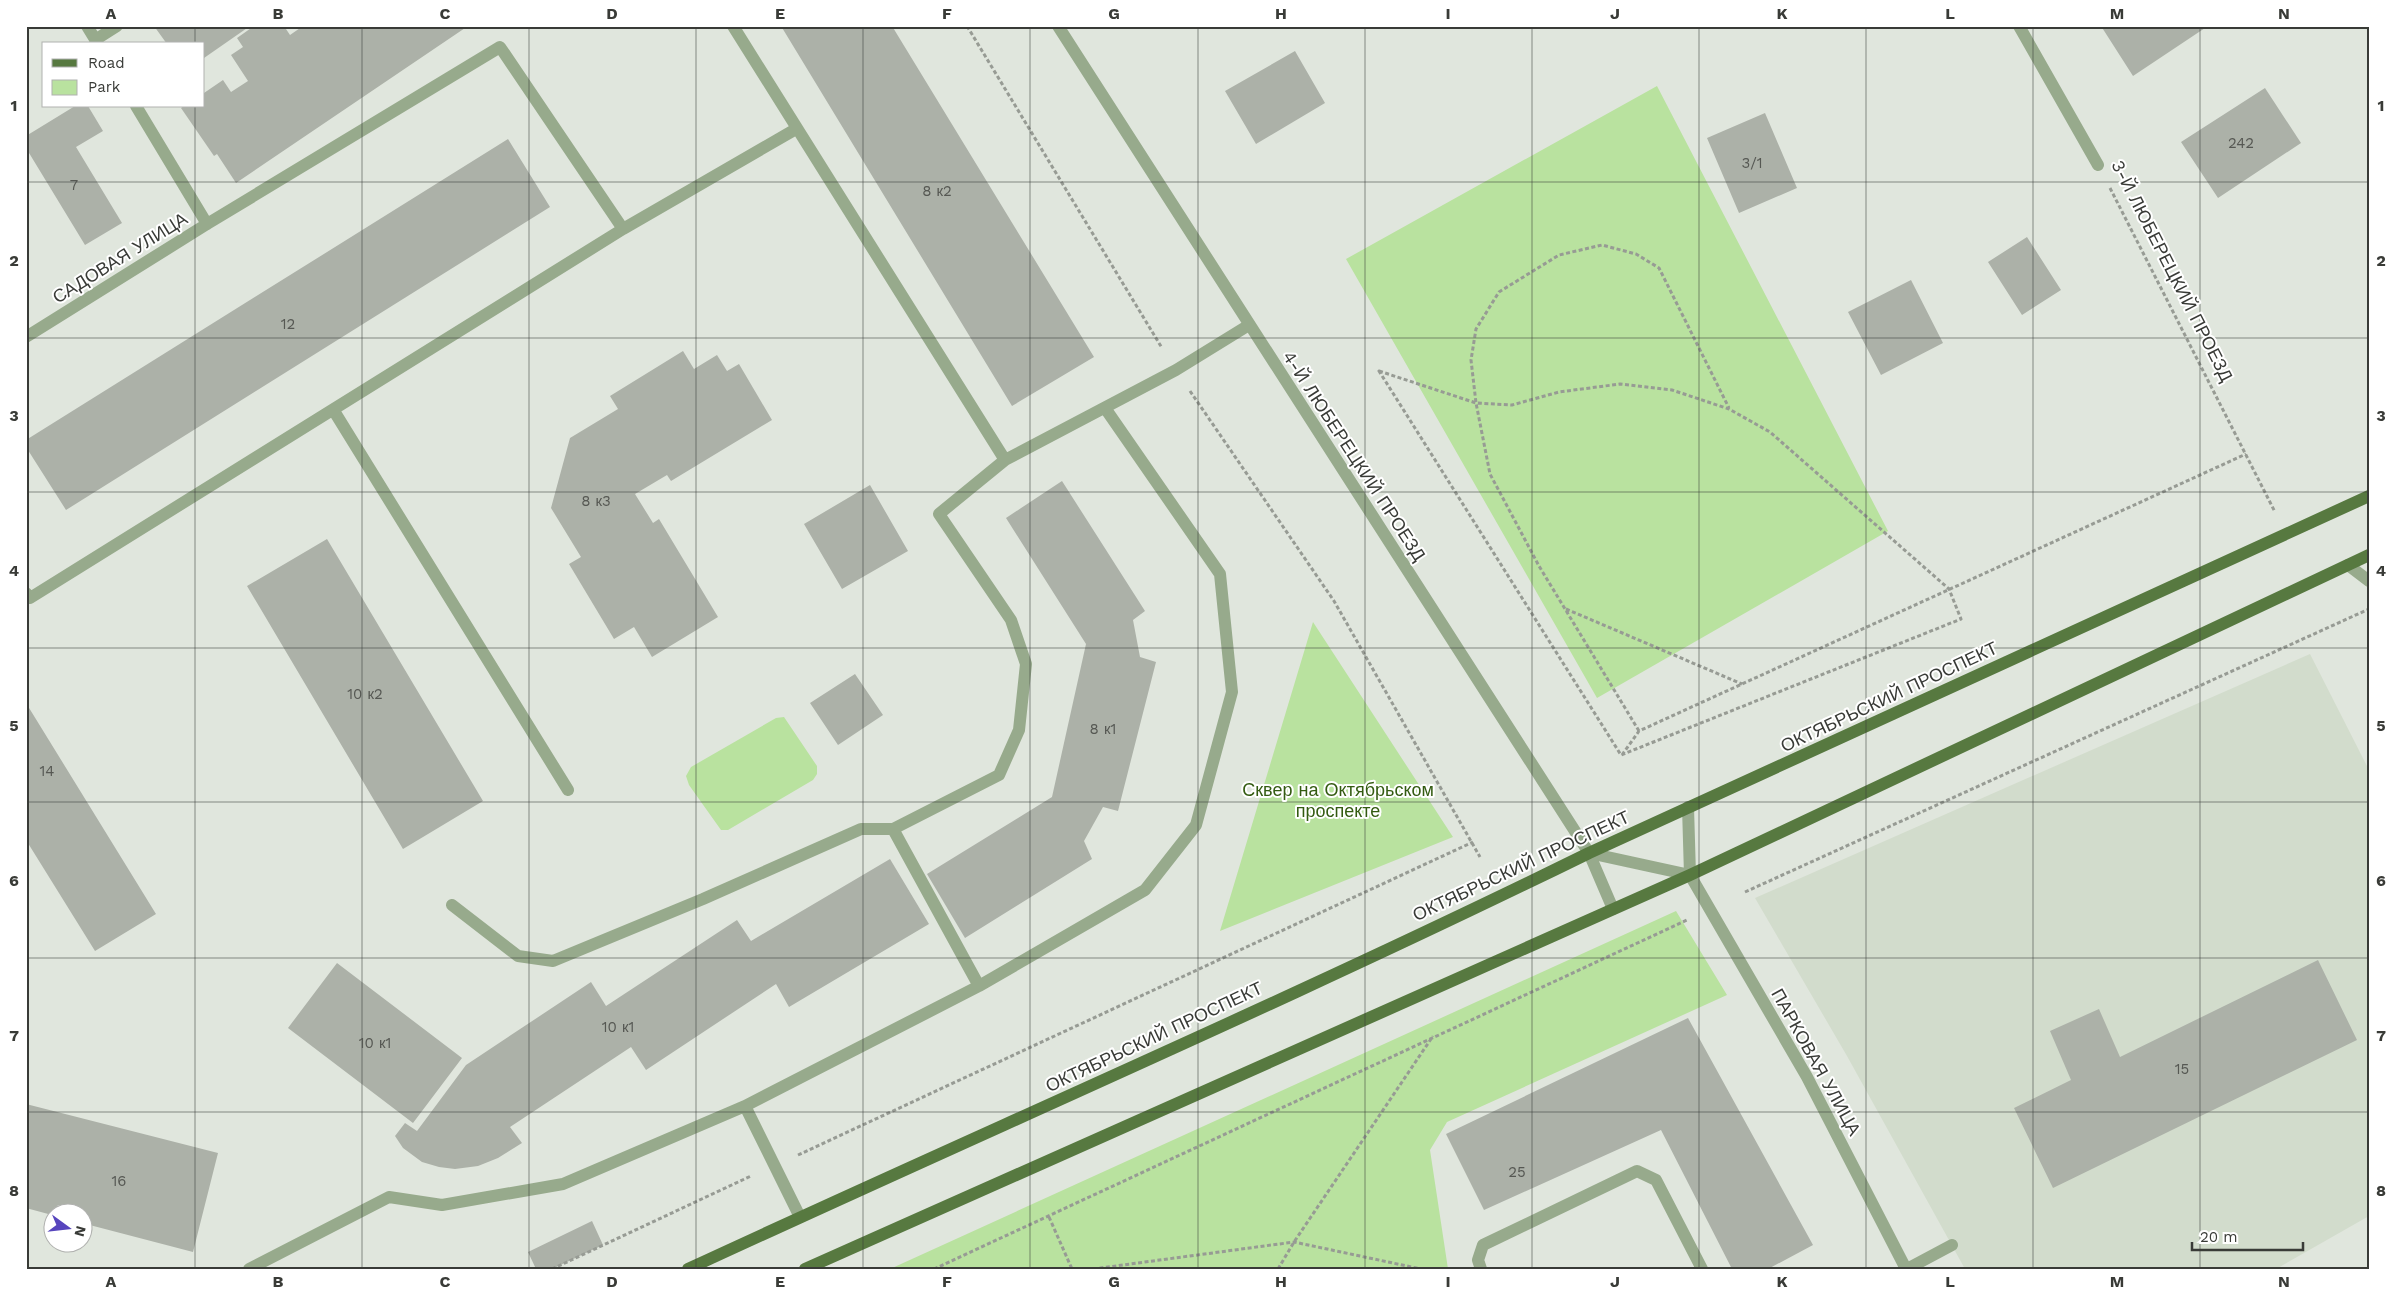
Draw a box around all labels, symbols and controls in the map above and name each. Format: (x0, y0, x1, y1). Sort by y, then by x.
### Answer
text: A (106, 4, 117, 23)
text: B (273, 4, 284, 23)
text: C (440, 4, 451, 23)
text: D (606, 4, 618, 23)
text: E (775, 4, 785, 23)
text: F (942, 4, 952, 23)
text: G (1108, 4, 1120, 23)
text: H (1275, 4, 1287, 23)
text: I (1445, 4, 1451, 23)
text: J (1610, 4, 1620, 23)
text: K (1776, 4, 1788, 23)
text: L (1945, 4, 1955, 23)
text: M (2110, 4, 2124, 23)
text: N (2278, 4, 2290, 23)
legend (42, 42, 205, 108)
text: Road (88, 54, 125, 72)
text: Park (88, 78, 121, 96)
text: 1 (11, 96, 17, 115)
text: 1 (2378, 96, 2384, 115)
house number: 242 (2228, 134, 2254, 152)
house number: 3/1 (1741, 154, 1763, 172)
street label: 3-Й ЛЮБЕРЕЦКИЙ ПРОЕЗД (2107, 157, 2238, 385)
house number: 7 (70, 176, 78, 194)
house number: 8 к2 (922, 182, 952, 200)
street label: САДОВАЯ УЛИЦА (49, 208, 191, 308)
text: 2 (9, 251, 19, 270)
text: 2 (2376, 251, 2386, 270)
house number: 12 (281, 315, 295, 333)
street label: 4-Й ЛЮБЕРЕЦКИЙ ПРОЕЗД (1279, 347, 1430, 565)
text: 3 (9, 406, 19, 425)
text: 3 (2376, 406, 2386, 425)
house number: 8 к3 (581, 492, 611, 510)
text: 4 (9, 561, 19, 580)
text: 4 (2376, 561, 2386, 580)
street label: ОКТЯБРЬСКИЙ ПРОСПЕКТ (1777, 637, 2001, 756)
house number: 10 к2 (347, 685, 383, 703)
text: 5 (9, 716, 19, 735)
text: 5 (2376, 716, 2386, 735)
house number: 8 к1 (1090, 720, 1116, 738)
house number: 14 (39, 762, 55, 780)
park label: Сквер на Октябрьском проспекте (1242, 779, 1434, 821)
street label: ОКТЯБРЬСКИЙ ПРОСПЕКТ (1409, 806, 1633, 925)
text: 6 (9, 871, 19, 890)
text: 6 (2376, 871, 2386, 890)
street label: ОКТЯБРЬСКИЙ ПРОСПЕКТ (1042, 977, 1266, 1096)
street label: ПАРКОВАЯ УЛИЦА (1767, 985, 1866, 1139)
house number: 10 к1 (602, 1018, 634, 1036)
text: 7 (9, 1026, 19, 1045)
text: 7 (2376, 1026, 2386, 1045)
house number: 10 к1 (359, 1034, 391, 1052)
house number: 15 (2175, 1060, 2189, 1078)
house number: 25 (1508, 1163, 1526, 1181)
house number: 16 (112, 1172, 126, 1190)
text: 8 (9, 1181, 19, 1200)
text: 8 (2376, 1181, 2386, 1200)
north arrow (42, 1202, 92, 1252)
scale bar (2192, 1220, 2304, 1252)
text: N (71, 1224, 90, 1238)
text: 20 m (2200, 1228, 2238, 1246)
text: A (106, 1272, 117, 1291)
text: B (273, 1272, 284, 1291)
text: C (440, 1272, 451, 1291)
text: D (606, 1272, 618, 1291)
text: E (775, 1272, 785, 1291)
text: F (942, 1272, 952, 1291)
text: G (1108, 1272, 1120, 1291)
text: H (1275, 1272, 1287, 1291)
text: I (1445, 1272, 1451, 1291)
text: J (1610, 1272, 1620, 1291)
text: K (1776, 1272, 1788, 1291)
text: L (1945, 1272, 1955, 1291)
text: M (2110, 1272, 2124, 1291)
text: N (2278, 1272, 2290, 1291)

